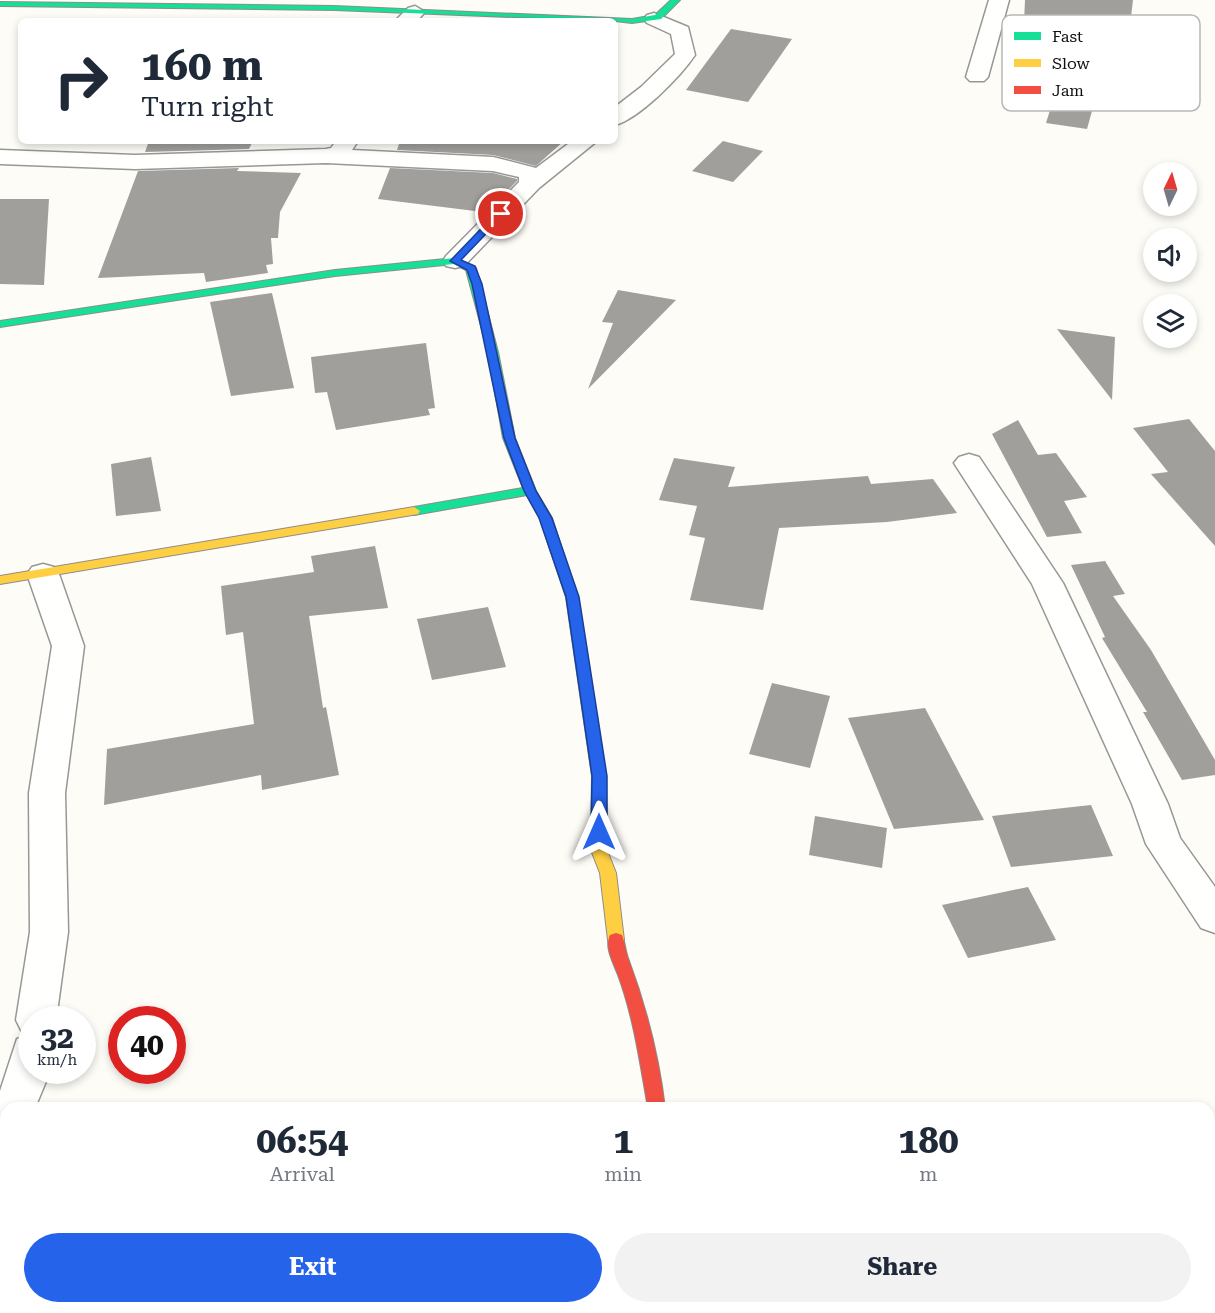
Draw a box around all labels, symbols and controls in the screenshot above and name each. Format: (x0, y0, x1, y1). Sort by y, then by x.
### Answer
legend (1002, 15, 1200, 111)
text: Fast (1052, 27, 1083, 46)
text: 160 m (141, 41, 263, 90)
icon: right (42, 42, 120, 120)
text: Slow (1052, 54, 1090, 73)
text: Jam (1052, 81, 1084, 100)
text: Turn right (141, 91, 274, 123)
north arrow (1143, 162, 1197, 216)
map controls (1143, 162, 1197, 348)
pin (475, 188, 526, 239)
icon: arrive (484, 197, 517, 230)
button: sound (1143, 228, 1197, 282)
button: layers (1143, 294, 1197, 348)
position arrow (567, 800, 631, 864)
speed limit sign: 40 (108, 1006, 186, 1084)
text: 32 (40, 1020, 74, 1055)
text: km/h (37, 1051, 77, 1069)
text: 06:54 (256, 1120, 348, 1162)
text: 1 (613, 1120, 633, 1162)
text: 180 (898, 1120, 959, 1162)
text: Arrival (270, 1162, 335, 1186)
text: min (604, 1162, 642, 1186)
text: m (919, 1162, 938, 1186)
button: Exit (24, 1233, 602, 1302)
button: Share (614, 1233, 1191, 1302)

